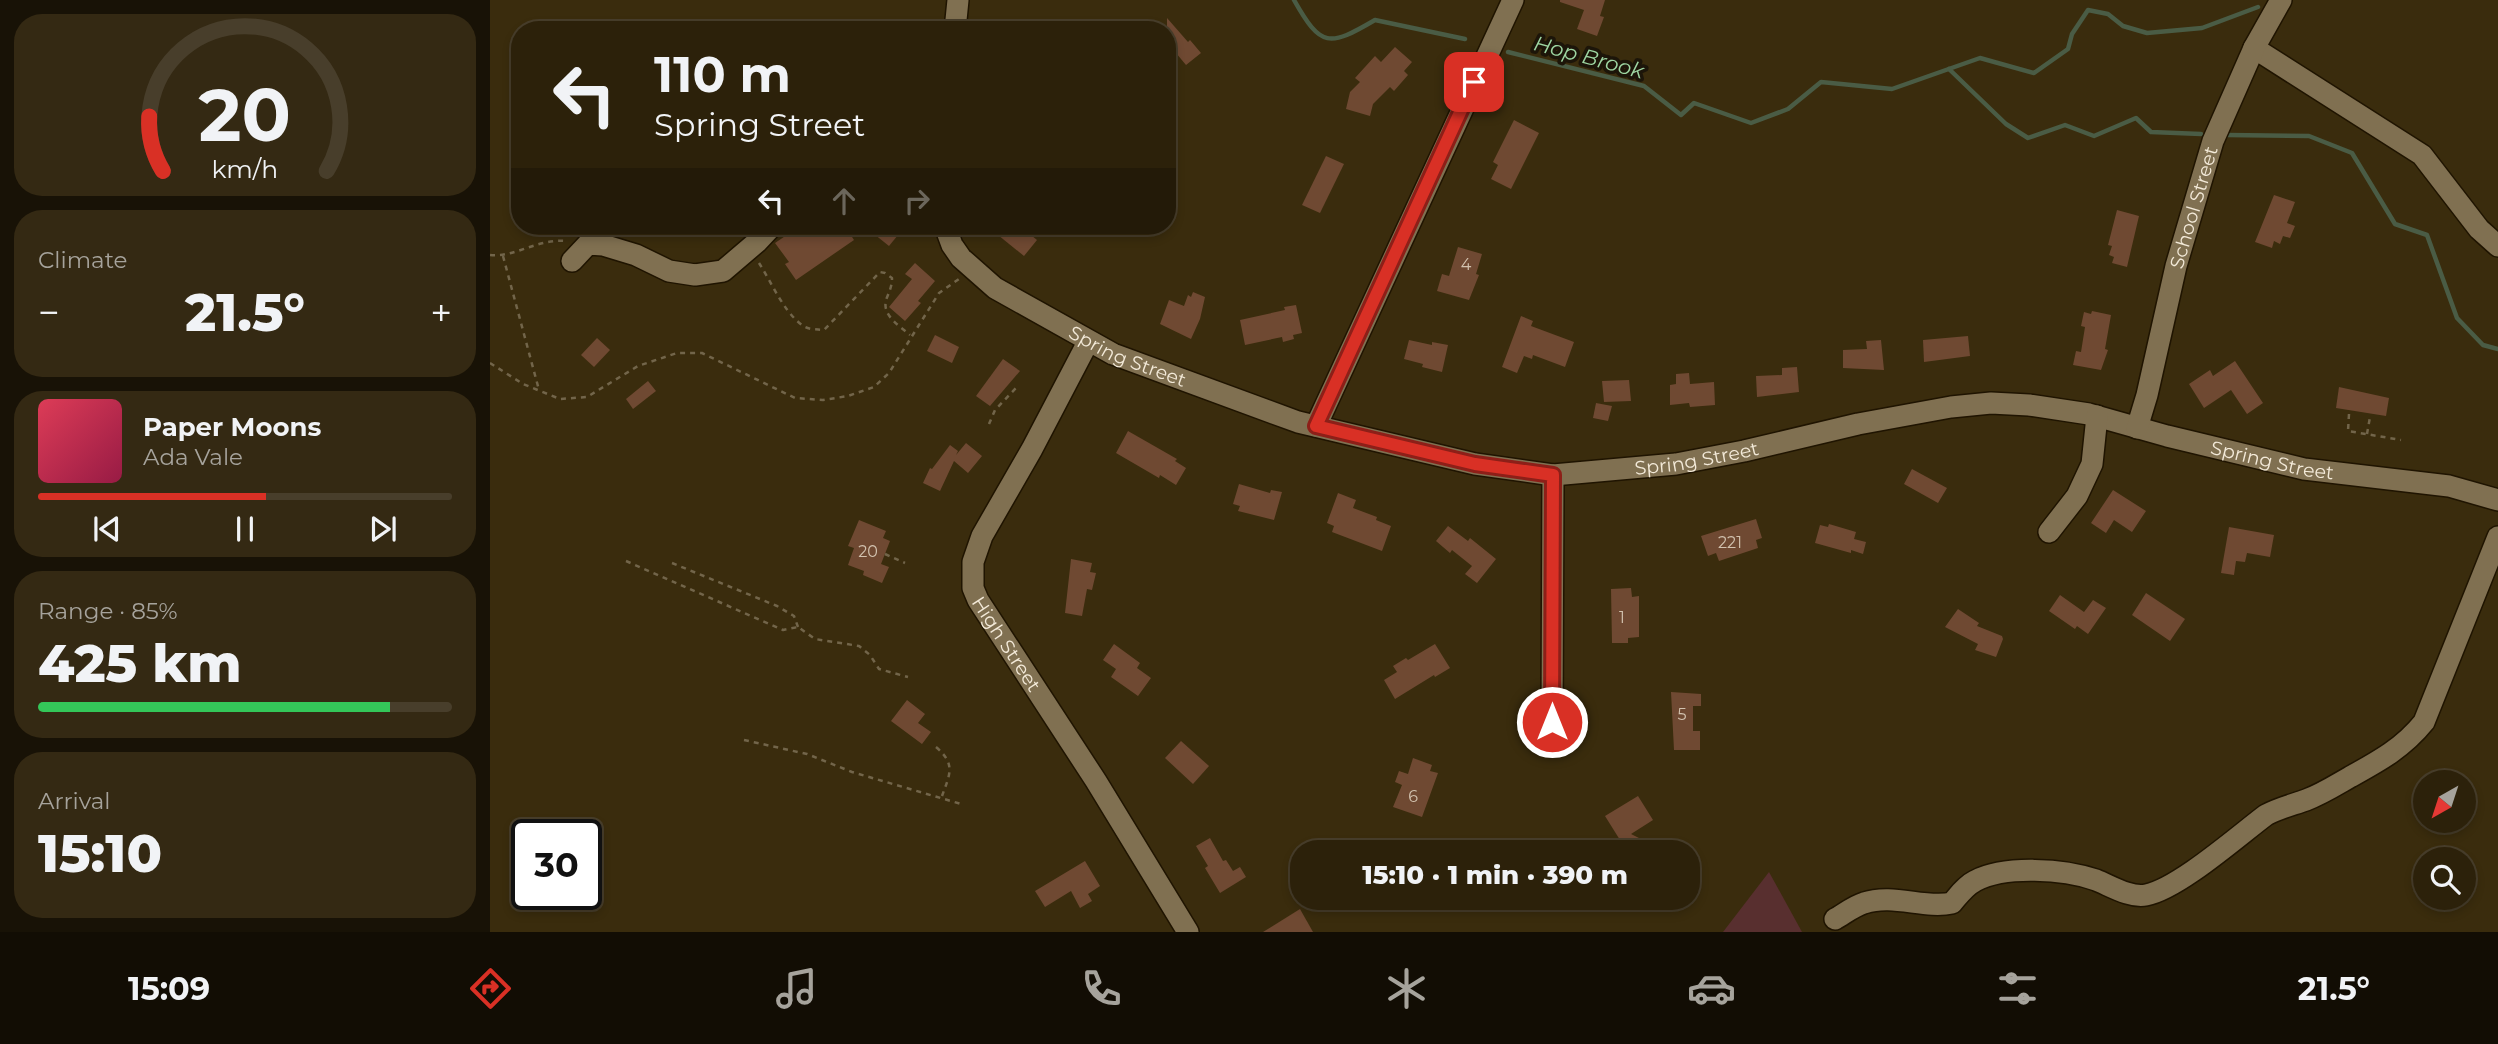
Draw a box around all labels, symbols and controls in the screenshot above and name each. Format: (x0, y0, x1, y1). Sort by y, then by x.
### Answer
water label: Hop Brook (1531, 30, 1648, 84)
text: 110 m (654, 45, 791, 104)
icon: left (539, 49, 630, 140)
pin (1444, 52, 1504, 112)
icon: arrive (1455, 63, 1493, 101)
text: 20 (199, 71, 291, 159)
text: Spring Street (654, 105, 865, 144)
street label: School Street (2164, 143, 2222, 271)
text: km/h (212, 154, 278, 184)
icon: left (752, 182, 790, 220)
icon: ahead (825, 182, 863, 220)
icon: right (898, 182, 936, 220)
text: Climate (38, 246, 127, 274)
house number: 4 (1461, 255, 1472, 274)
text: 21.5° (185, 281, 305, 344)
text: − (38, 289, 60, 336)
text: + (430, 289, 452, 336)
street label: Spring Street (1065, 320, 1190, 392)
text: Paper Moons (143, 411, 321, 443)
street label: Spring Street (2208, 435, 2335, 484)
street label: Spring Street (1633, 436, 1761, 479)
text: Ada Vale (143, 443, 243, 471)
icon: previous (88, 510, 126, 548)
icon: pause (226, 510, 264, 548)
icon: next (364, 510, 402, 548)
house number: 221 (1718, 533, 1742, 552)
house number: 20 (858, 542, 878, 561)
street label: High Street (967, 592, 1046, 696)
text: Range · 85% (38, 597, 178, 625)
house number: 1 (1619, 608, 1625, 627)
text: 425 km (38, 632, 242, 695)
position arrow (1515, 685, 1589, 759)
house number: 5 (1677, 705, 1687, 724)
north arrow (2413, 770, 2476, 833)
map controls (2413, 770, 2476, 910)
text: Arrival (38, 787, 111, 815)
house number: 6 (1408, 787, 1418, 806)
speed limit sign: 30 (511, 819, 602, 910)
text: 15:10 (38, 822, 162, 885)
button: search (2413, 847, 2476, 910)
text: 15:10 · 1 min · 390 m (1362, 859, 1628, 891)
icon: directions (466, 964, 515, 1013)
icon: music (772, 964, 821, 1013)
icon: phone (1077, 964, 1126, 1013)
icon: climate (1382, 964, 1431, 1013)
icon: car (1687, 964, 1736, 1013)
icon: filters (1993, 964, 2042, 1013)
text: 15:09 (128, 969, 210, 1008)
text: 21.5° (2298, 969, 2370, 1008)

